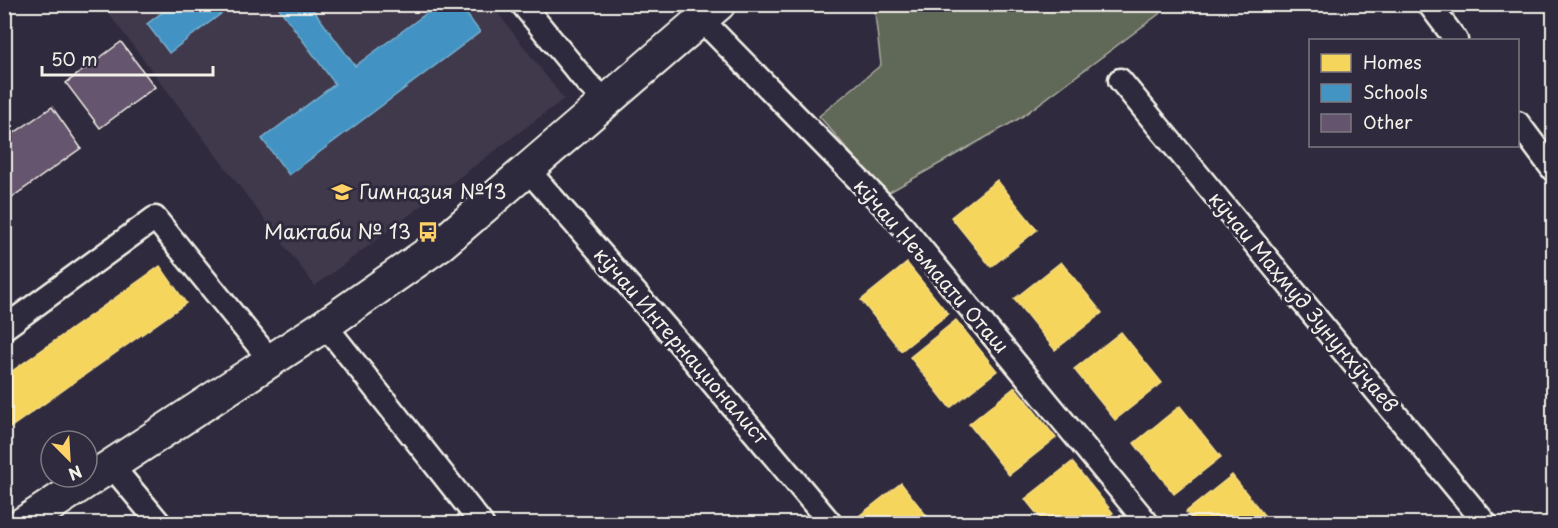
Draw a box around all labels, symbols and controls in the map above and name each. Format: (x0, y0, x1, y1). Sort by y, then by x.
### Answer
scale bar (42, 39, 213, 77)
legend (1309, 39, 1519, 147)
text: 50 m (51, 45, 98, 72)
text: Homes (1363, 48, 1421, 75)
text: Schools (1363, 78, 1428, 105)
text: Other (1363, 108, 1413, 135)
street label: кӯчаи Неъмаати Оташ (847, 171, 1016, 359)
place label: Гимназия №13 (359, 176, 507, 206)
school or university icon: Гимназия №13 (330, 180, 354, 204)
street label: кӯчаи Маҳмуд Зунунхӯҷаев (1202, 184, 1405, 419)
place label: Мактаби № 13 (264, 216, 411, 246)
bus stop icon: Мактаби № 13 (416, 220, 440, 244)
street label: кӯчаи Интернационалист (587, 240, 776, 451)
north arrow (39, 429, 99, 489)
text: N (65, 460, 86, 487)

